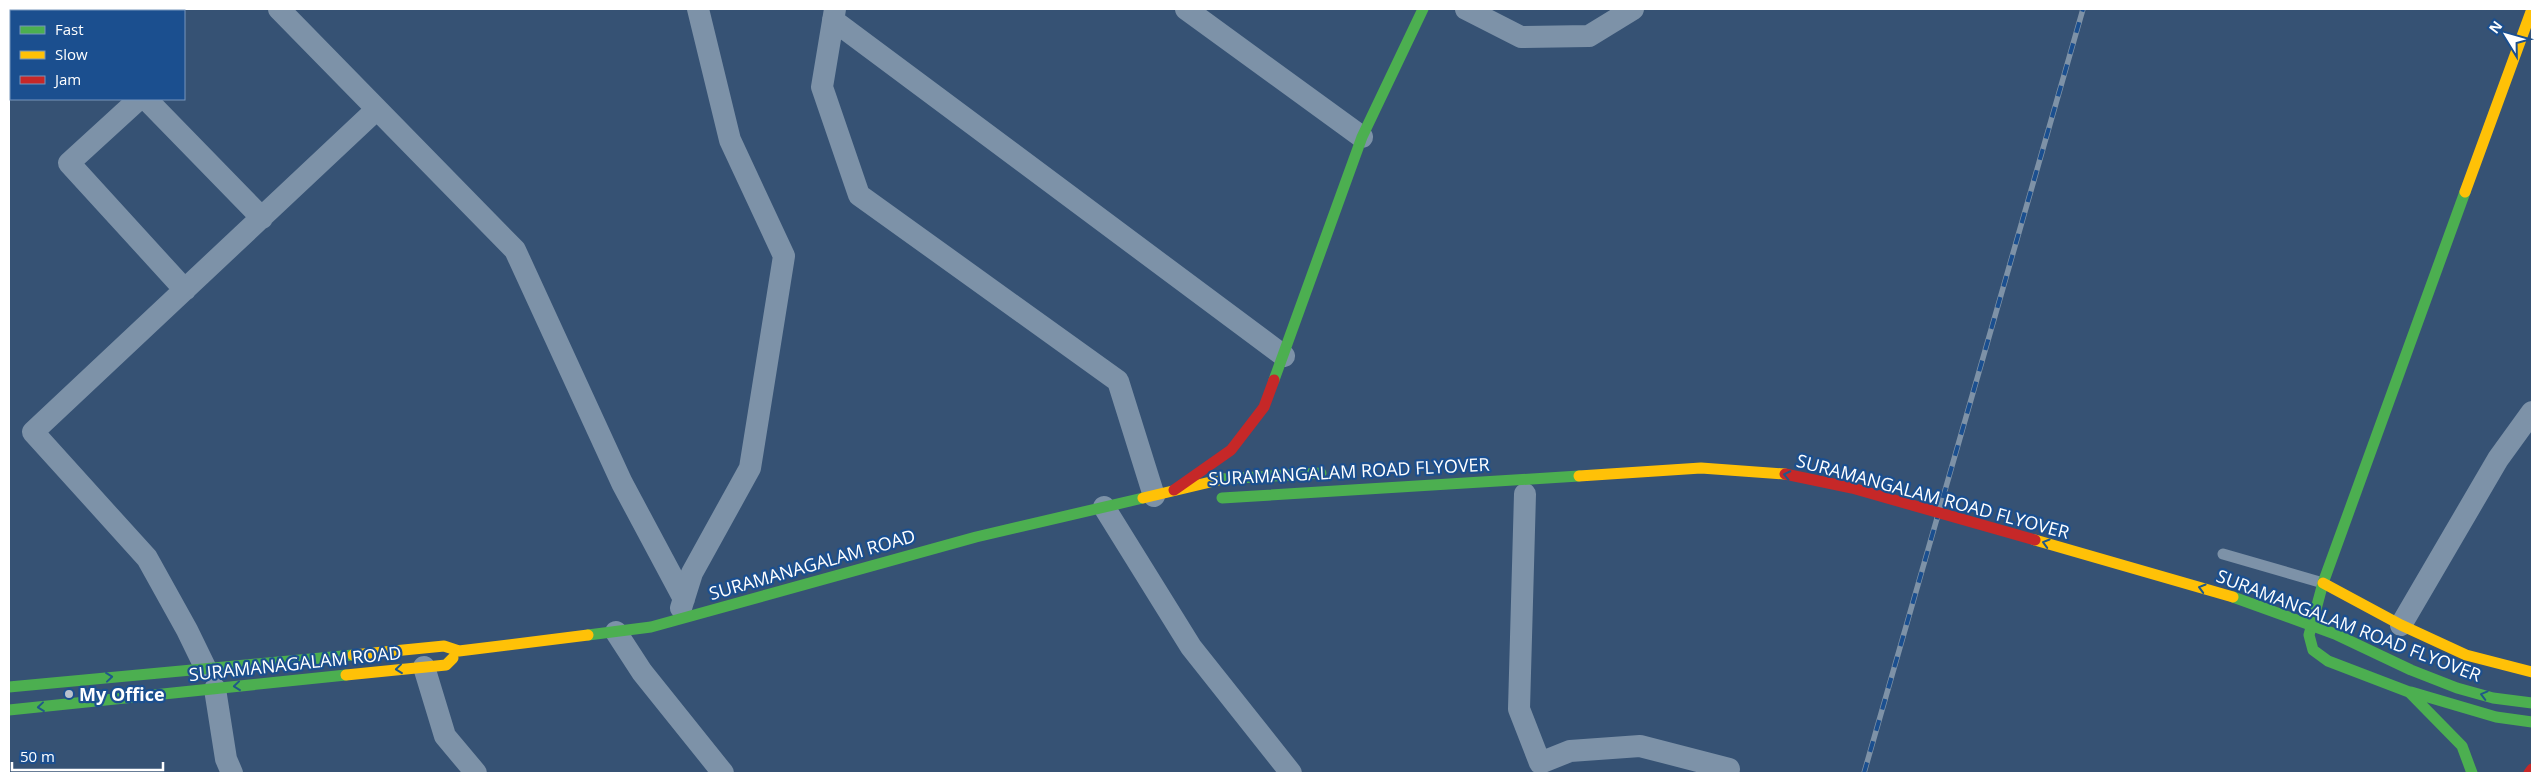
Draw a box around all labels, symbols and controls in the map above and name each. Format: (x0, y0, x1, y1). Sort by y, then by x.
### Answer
legend (10, 10, 185, 100)
north arrow (2481, 10, 2531, 60)
text: N (2484, 17, 2506, 37)
text: Fast (55, 19, 84, 39)
text: Slow (55, 44, 88, 64)
text: Jam (53, 69, 81, 89)
street label: SURAMANGALAM ROAD FLYOVER (1794, 448, 2072, 544)
street label: SURAMANGALAM ROAD FLYOVER (1208, 452, 1490, 490)
one-way arrow (1783, 470, 1792, 480)
street label: SURAMANAGALAM ROAD (706, 523, 918, 605)
one-way arrow (2042, 539, 2050, 549)
street label: SURAMANGALAM ROAD FLYOVER (2213, 563, 2485, 687)
one-way arrow (2198, 583, 2206, 594)
street label: SURAMANAGALAM ROAD (188, 640, 402, 686)
one-way arrow (395, 663, 403, 674)
one-way arrow (106, 672, 114, 683)
one-way arrow (233, 681, 241, 692)
place label: My Office (79, 682, 165, 706)
marker: My Office (63, 688, 75, 700)
one-way arrow (2481, 691, 2489, 701)
one-way arrow (37, 701, 45, 712)
scale bar (12, 740, 164, 772)
text: 50 m (20, 746, 55, 766)

